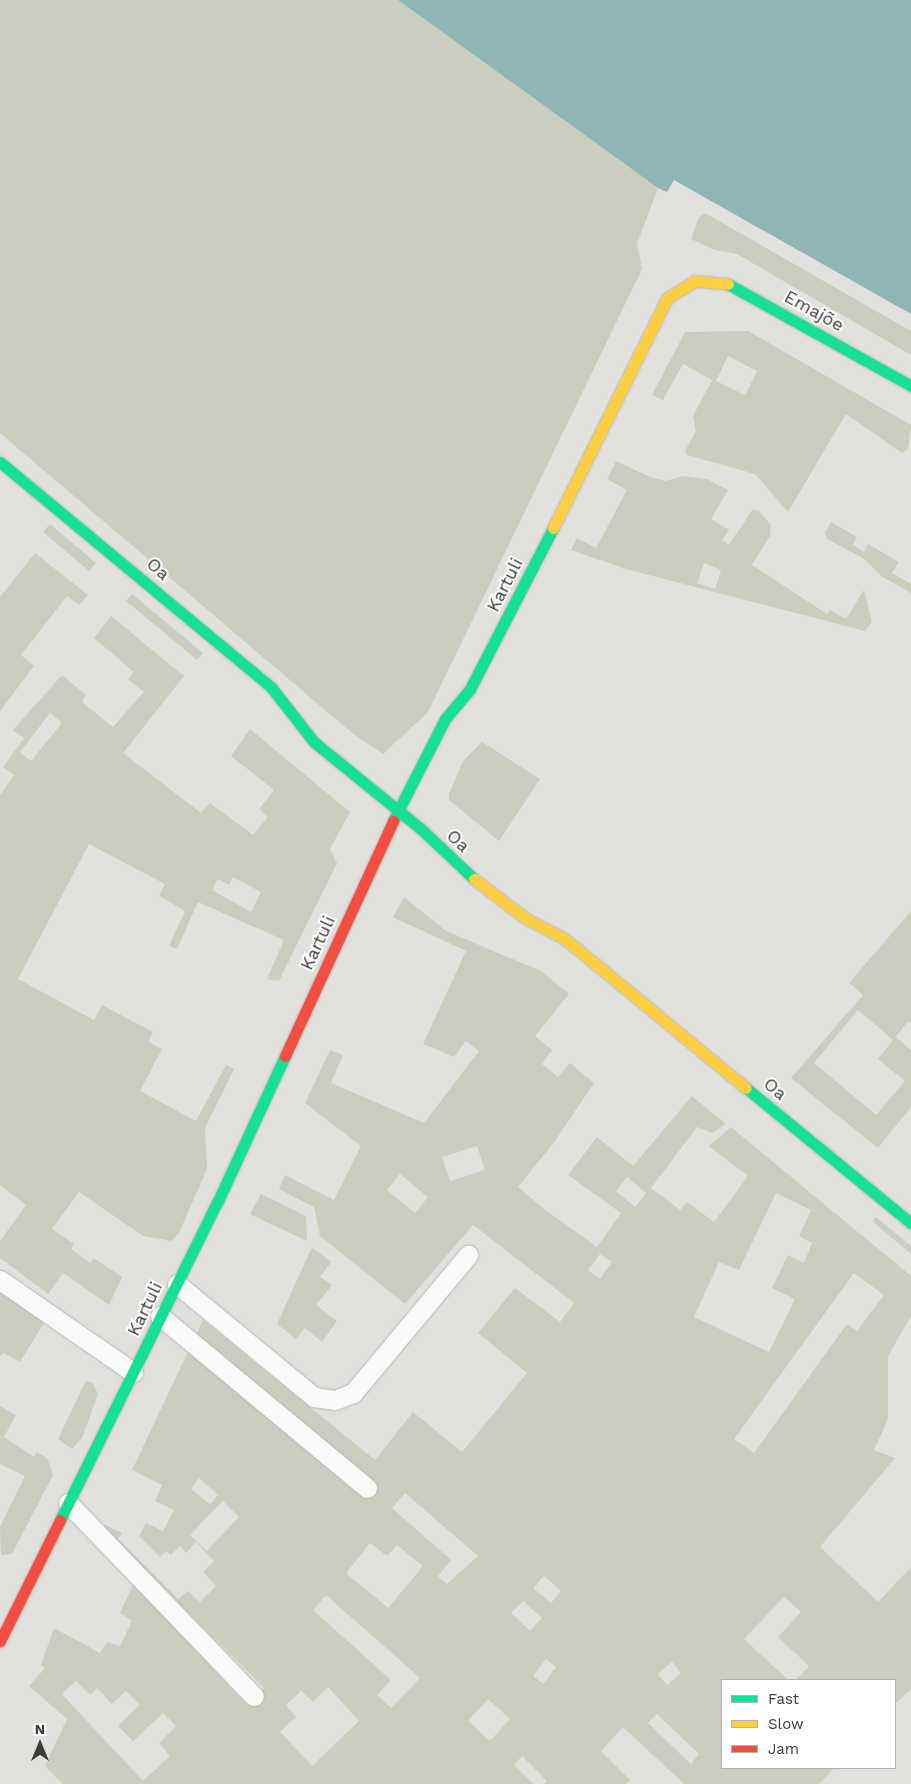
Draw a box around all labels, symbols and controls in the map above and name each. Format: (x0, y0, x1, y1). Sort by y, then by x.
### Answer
street label: Emajõe (780, 286, 848, 336)
street label: Oa (142, 553, 174, 585)
street label: Kartuli (482, 554, 528, 616)
street label: Oa (442, 825, 474, 857)
street label: Kartuli (296, 912, 340, 974)
street label: Oa (759, 1073, 791, 1105)
street label: Kartuli (123, 1278, 167, 1340)
legend (721, 1679, 896, 1769)
text: Fast (768, 1690, 799, 1708)
text: Slow (768, 1715, 804, 1733)
north arrow (15, 1719, 65, 1769)
text: N (35, 1721, 45, 1737)
text: Jam (768, 1740, 799, 1758)

